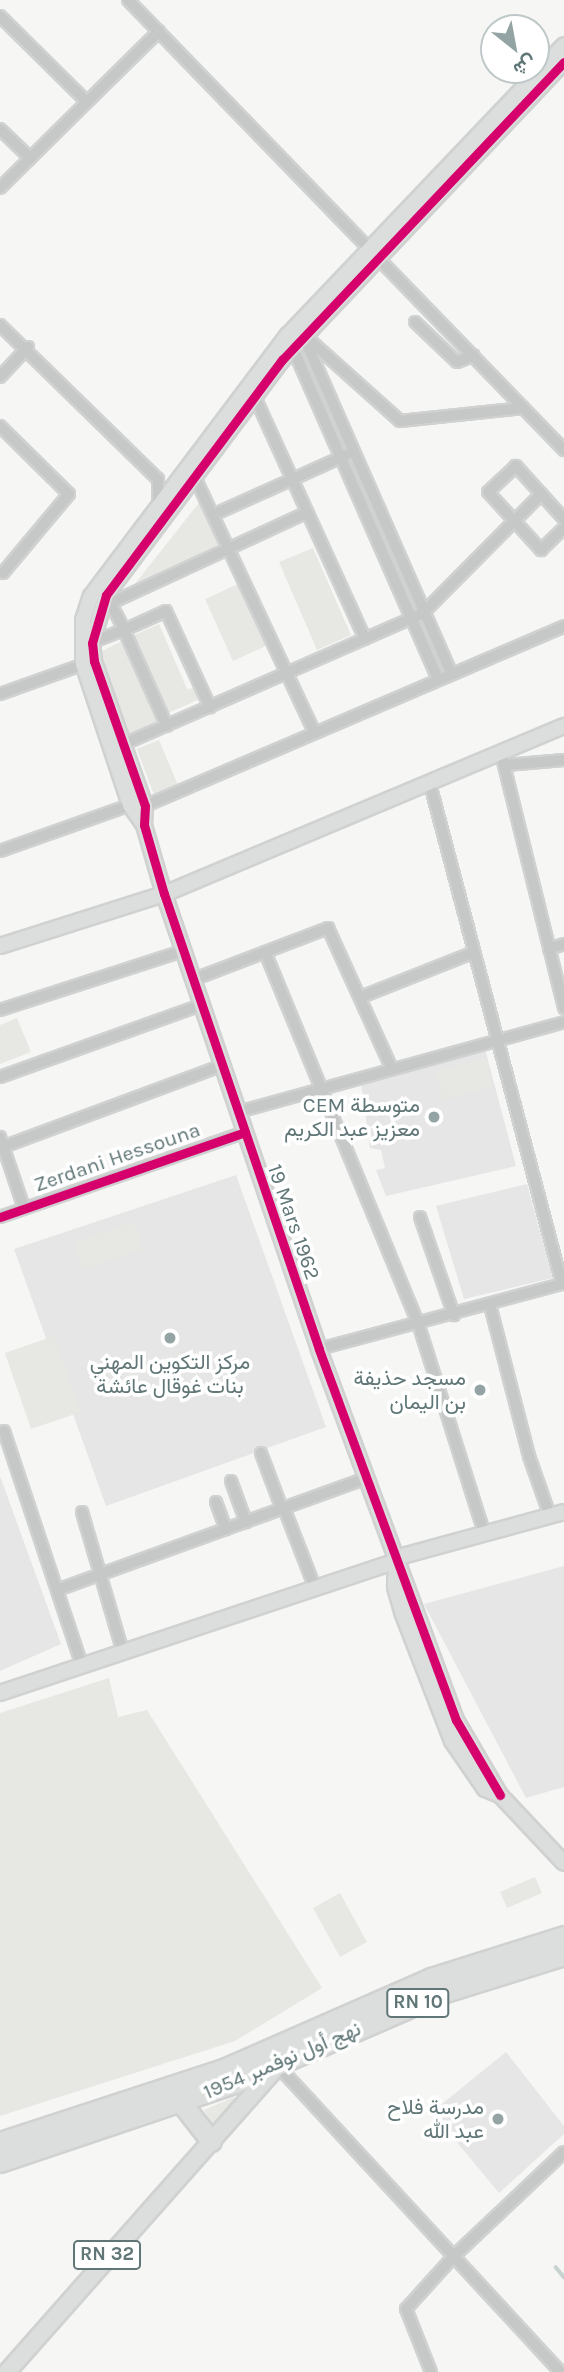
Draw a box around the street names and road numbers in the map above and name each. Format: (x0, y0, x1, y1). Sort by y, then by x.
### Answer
street label: Zerdani Hessouna (31, 1117, 203, 1197)
street label: 19 Mars 1962 (262, 1161, 326, 1283)
road number: RN 10 (385, 1988, 451, 2019)
street label: نهج أول نوفمبر 1954 (200, 2015, 364, 2105)
road number: RN 32 (72, 2240, 142, 2270)

